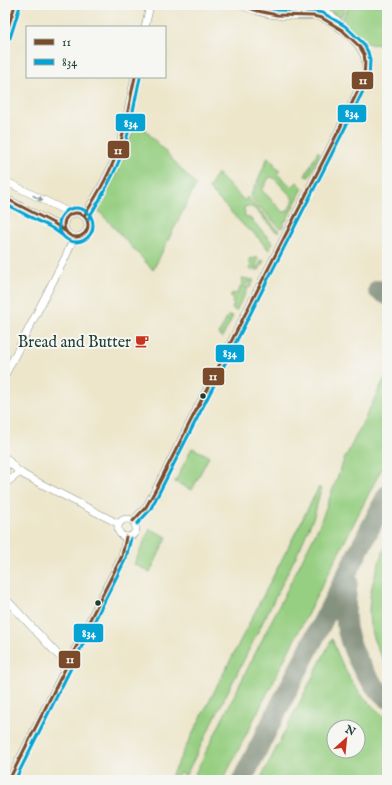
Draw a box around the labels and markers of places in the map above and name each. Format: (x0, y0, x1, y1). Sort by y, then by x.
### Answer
place label: Bread and Butter (18, 333, 131, 353)
cafe icon: Bread and Butter (134, 333, 150, 349)
unlabelled marker (198, 391, 208, 401)
unlabelled marker (93, 598, 103, 608)

